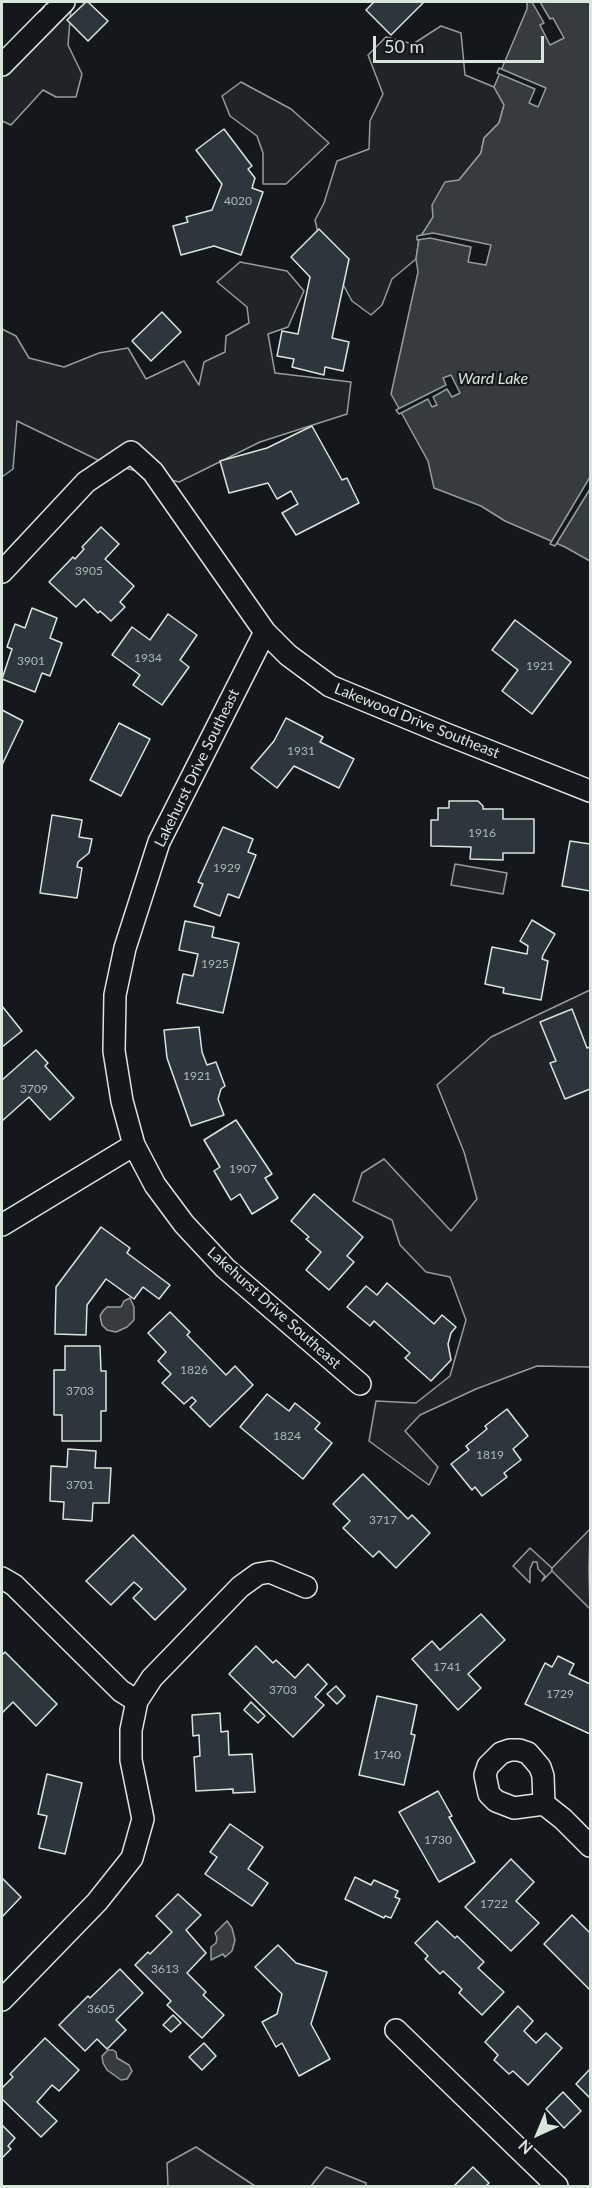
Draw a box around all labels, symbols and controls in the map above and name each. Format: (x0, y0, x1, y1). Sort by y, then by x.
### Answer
scale bar (376, 24, 547, 62)
text: 50 m (384, 35, 424, 57)
house number: 4020 (224, 194, 252, 208)
water label: Ward Lake (458, 369, 528, 389)
house number: 3905 (75, 564, 103, 578)
house number: 1934 (134, 651, 162, 665)
house number: 3901 (17, 654, 45, 668)
house number: 1921 (526, 659, 554, 673)
street label: Lakewood Drive Southeast (332, 680, 502, 762)
street label: Lakehurst Drive Southeast (151, 686, 243, 850)
house number: 1931 (287, 744, 315, 758)
house number: 1916 (468, 826, 496, 840)
house number: 1929 (213, 861, 241, 875)
house number: 1925 (201, 957, 229, 971)
house number: 1921 (183, 1069, 211, 1083)
house number: 3709 (20, 1082, 48, 1096)
house number: 1907 (229, 1162, 257, 1176)
street label: Lakehurst Drive Southeast (203, 1243, 345, 1373)
house number: 1826 (180, 1363, 208, 1377)
house number: 3703 (66, 1384, 94, 1398)
house number: 1824 (273, 1429, 301, 1443)
house number: 1819 (476, 1448, 504, 1462)
house number: 3701 (66, 1478, 94, 1492)
house number: 3717 (369, 1513, 397, 1527)
house number: 1741 (433, 1660, 461, 1674)
house number: 3703 (269, 1683, 297, 1697)
house number: 1729 (546, 1687, 574, 1701)
house number: 1740 (373, 1748, 401, 1762)
house number: 1730 (424, 1833, 452, 1847)
house number: 1722 (480, 1897, 508, 1911)
house number: 3613 (151, 1962, 179, 1976)
house number: 3605 (87, 2002, 115, 2016)
north arrow (508, 2104, 568, 2164)
text: N (514, 2136, 536, 2158)

